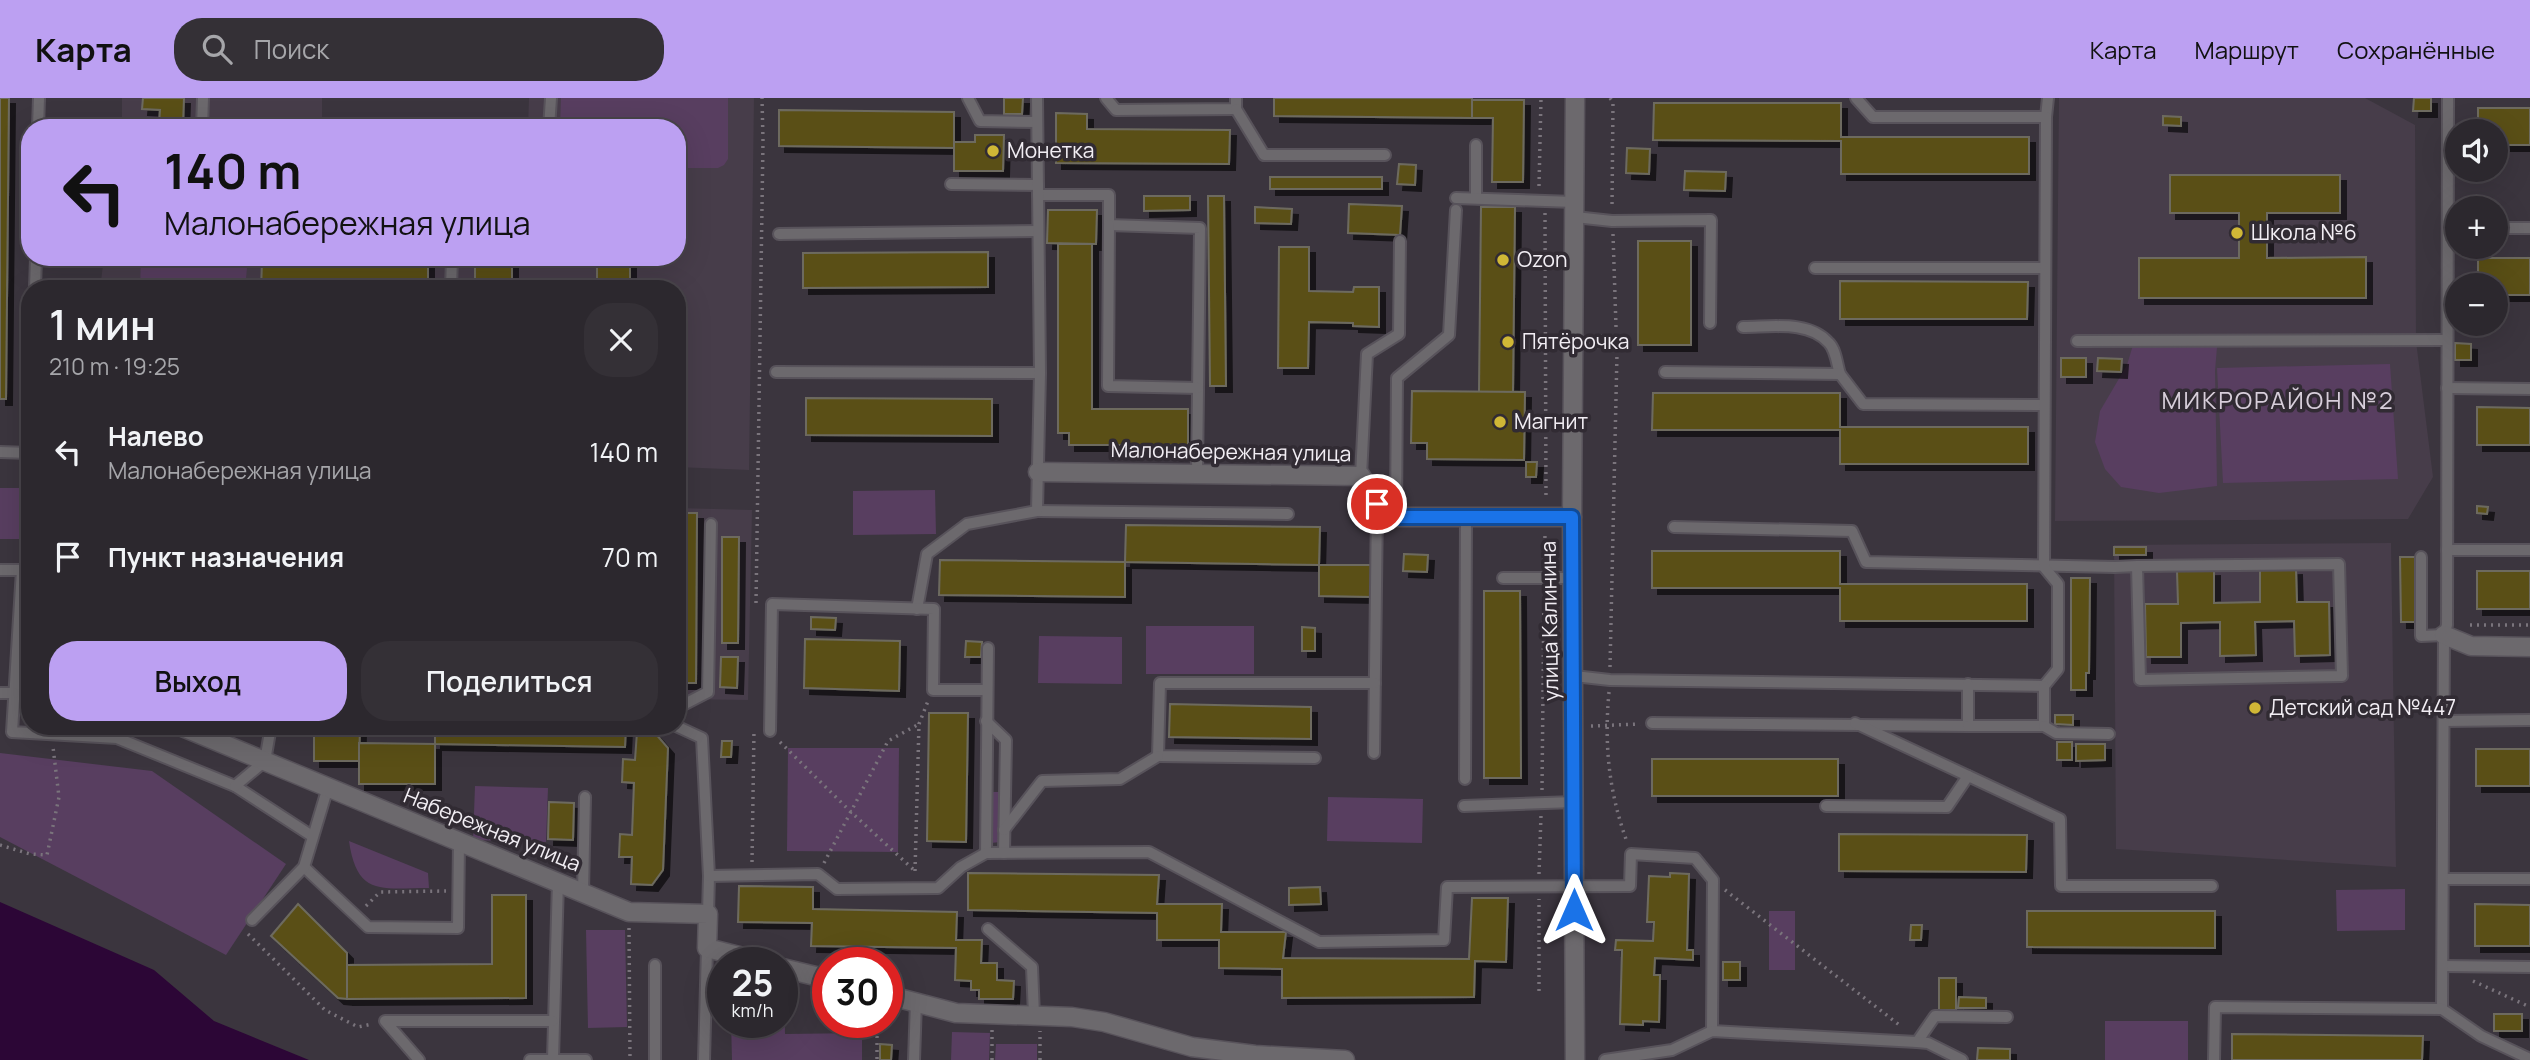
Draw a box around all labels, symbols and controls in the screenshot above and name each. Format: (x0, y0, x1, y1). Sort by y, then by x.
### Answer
search box (174, 18, 664, 81)
text: Карта (35, 27, 132, 72)
icon: search (198, 30, 236, 68)
text: Поиск (254, 31, 329, 67)
text: Карта (2090, 33, 2157, 66)
text: Маршрут (2195, 33, 2299, 66)
text: Сохранённые (2337, 33, 2495, 66)
map controls (2445, 119, 2508, 336)
button: sound (2445, 119, 2508, 182)
place label: Монетка (1007, 136, 1094, 164)
text: 140 m (164, 137, 301, 204)
marker: Монетка (985, 143, 1001, 159)
icon: left (49, 147, 140, 238)
button: + (2445, 196, 2508, 259)
text: Малонабережная улица (164, 201, 531, 245)
place label: Школа №6 (2251, 218, 2357, 246)
marker: Школа №6 (2229, 225, 2245, 241)
place label: Ozon (1517, 245, 1567, 273)
marker: Ozon (1495, 252, 1511, 268)
button: − (2445, 273, 2508, 336)
text: 1 мин (49, 295, 156, 353)
button: close (584, 303, 658, 377)
place label: Пятёрочка (1522, 327, 1629, 355)
marker: Пятёрочка (1500, 334, 1516, 350)
text: 210 m · 19:25 (49, 350, 180, 382)
district label: МИКРОРАЙОН №2 (2161, 383, 2395, 416)
place label: Магнит (1514, 407, 1588, 435)
marker: Магнит (1492, 414, 1508, 430)
text: Налево (108, 418, 204, 454)
icon: left (49, 433, 87, 471)
text: 140 m (589, 434, 658, 470)
street label: Малонабережная улица (1111, 435, 1352, 467)
text: Малонабережная улица (108, 454, 372, 486)
pin (1347, 474, 1407, 534)
icon: arrive (1358, 485, 1396, 523)
icon: arrive (49, 538, 87, 576)
text: Пункт назначения (108, 539, 344, 575)
text: 70 m (602, 539, 658, 575)
street label: улица Калинина (1534, 541, 1564, 701)
button: Выход (49, 641, 347, 721)
button: Поделиться (361, 641, 658, 721)
place label: Детский сад №447 (2269, 693, 2456, 721)
marker: Детский сад №447 (2247, 700, 2263, 716)
street label: Набережная улица (400, 781, 585, 877)
position arrow (1537, 873, 1611, 947)
speed limit sign: 30 (812, 947, 903, 1038)
text: 25 (732, 959, 773, 1007)
text: km/h (732, 998, 773, 1022)

